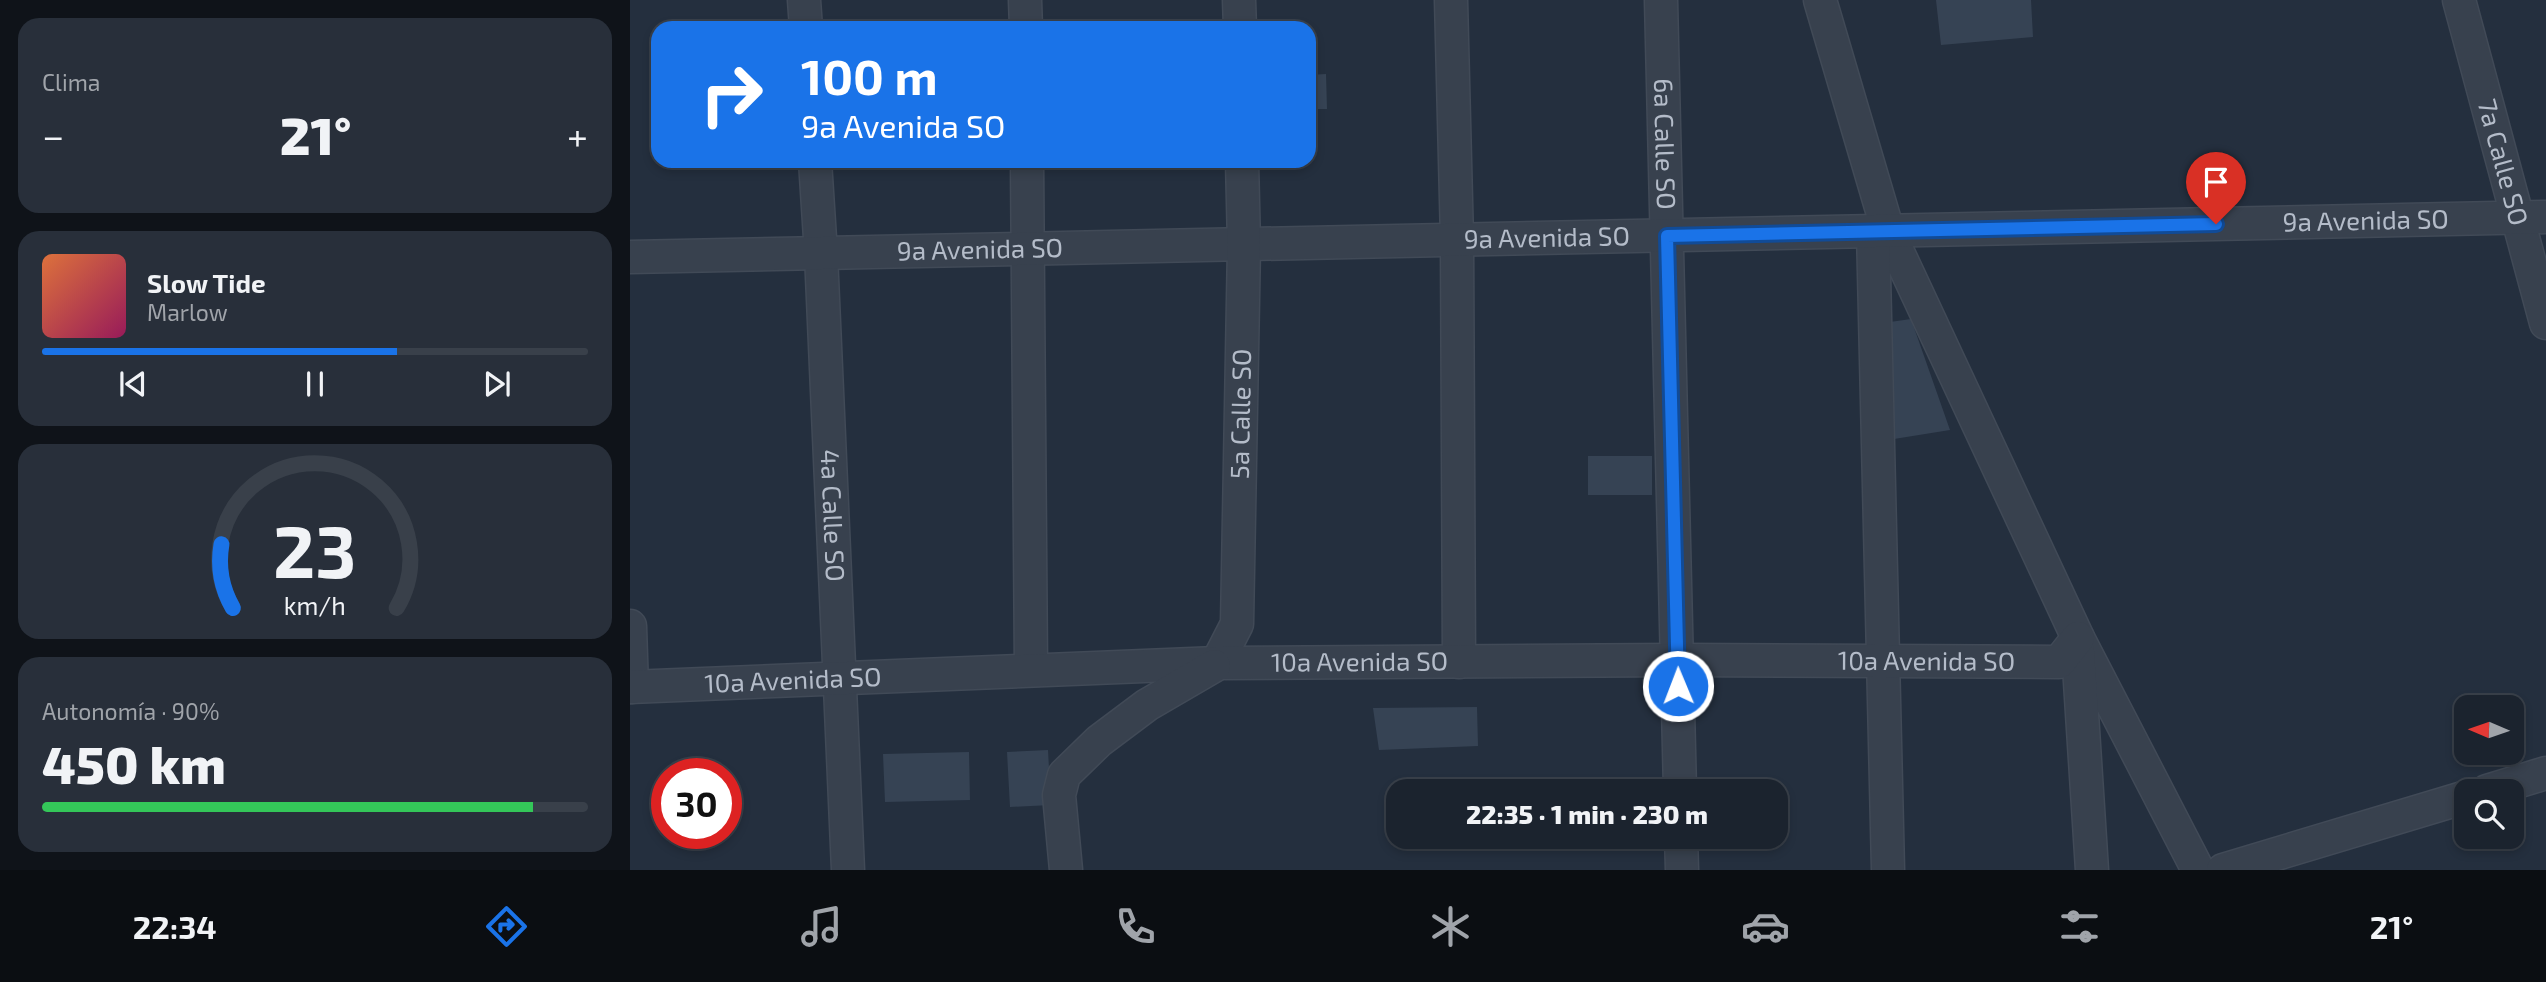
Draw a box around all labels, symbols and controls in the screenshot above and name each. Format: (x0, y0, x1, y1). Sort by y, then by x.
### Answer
text: 100 m (801, 46, 938, 105)
icon: right (686, 49, 777, 140)
text: Clima (42, 68, 100, 96)
street label: 6a Calle SO (1649, 78, 1683, 210)
street label: 7a Calle SO (2472, 95, 2536, 228)
text: 21° (280, 103, 351, 165)
text: 9a Avenida SO (801, 106, 1005, 144)
text: − (42, 112, 64, 158)
text: + (567, 112, 588, 158)
pin (2186, 152, 2246, 224)
icon: arrive (2197, 163, 2235, 201)
street label: 9a Avenida SO (2282, 202, 2449, 236)
street label: 9a Avenida SO (1463, 219, 1630, 254)
street label: 9a Avenida SO (897, 231, 1063, 265)
text: Slow Tide (147, 267, 266, 298)
text: Marlow (147, 298, 228, 326)
street label: 5a Calle SO (1223, 348, 1256, 479)
icon: previous (114, 365, 152, 403)
icon: pause (296, 365, 334, 403)
icon: next (478, 365, 516, 403)
street label: 4a Calle SO (816, 449, 852, 582)
text: 23 (273, 505, 357, 593)
text: km/h (284, 589, 346, 619)
street label: 10a Avenida SO (1271, 644, 1448, 677)
street label: 10a Avenida SO (1838, 644, 2015, 676)
position arrow (1641, 649, 1715, 723)
street label: 10a Avenida SO (704, 660, 882, 698)
north arrow (2454, 695, 2524, 765)
map controls (2454, 695, 2524, 849)
text: Autonomía · 90% (42, 697, 219, 725)
text: 450 km (42, 732, 226, 794)
speed limit sign: 30 (651, 758, 742, 849)
button: search (2454, 779, 2524, 849)
text: 22:35 · 1 min · 230 m (1466, 798, 1708, 829)
icon: directions (482, 902, 531, 951)
icon: music (797, 902, 846, 951)
icon: phone (1111, 902, 1160, 951)
icon: climate (1426, 902, 1475, 951)
icon: car (1741, 902, 1790, 951)
icon: filters (2055, 902, 2104, 951)
text: 22:34 (133, 907, 217, 945)
text: 21° (2370, 907, 2413, 945)

